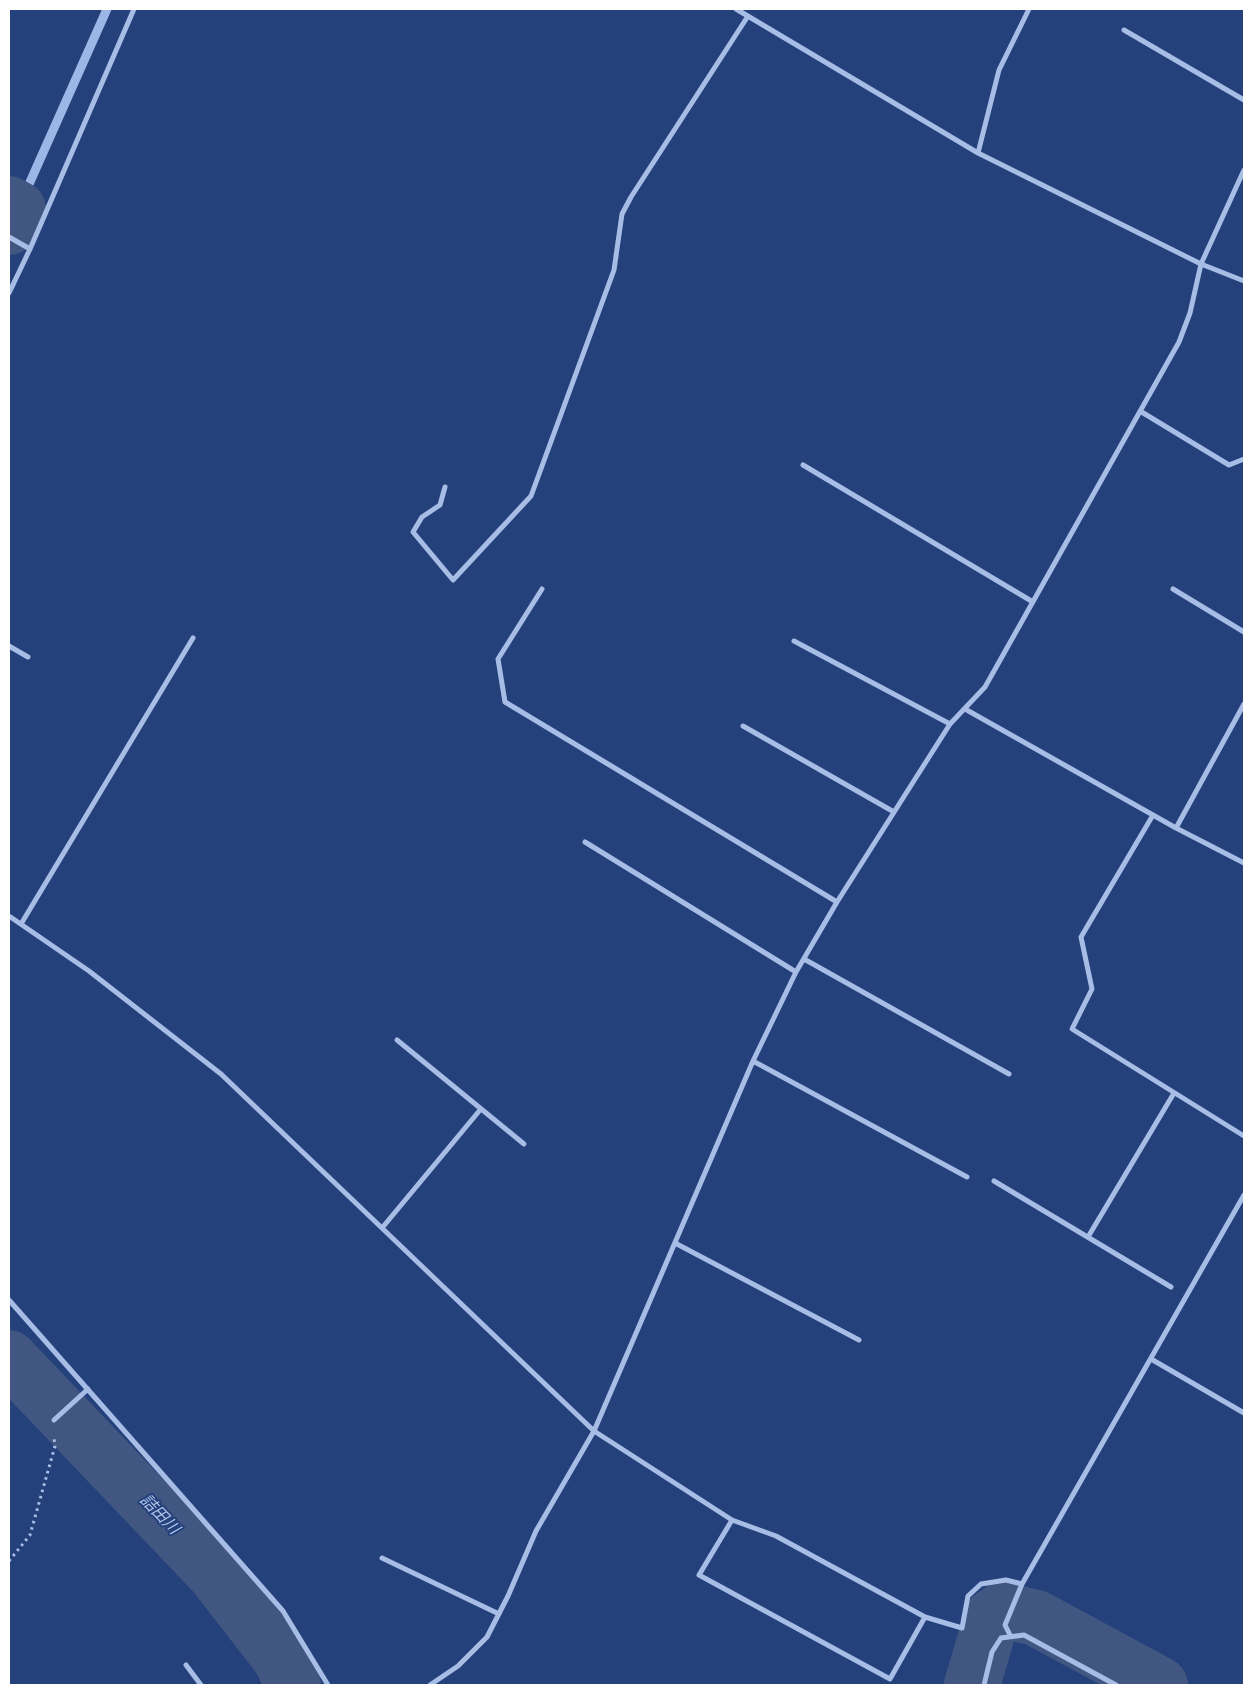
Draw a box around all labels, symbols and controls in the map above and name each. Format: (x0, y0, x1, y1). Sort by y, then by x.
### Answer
water label: 詰田川 (135, 1491, 183, 1539)

